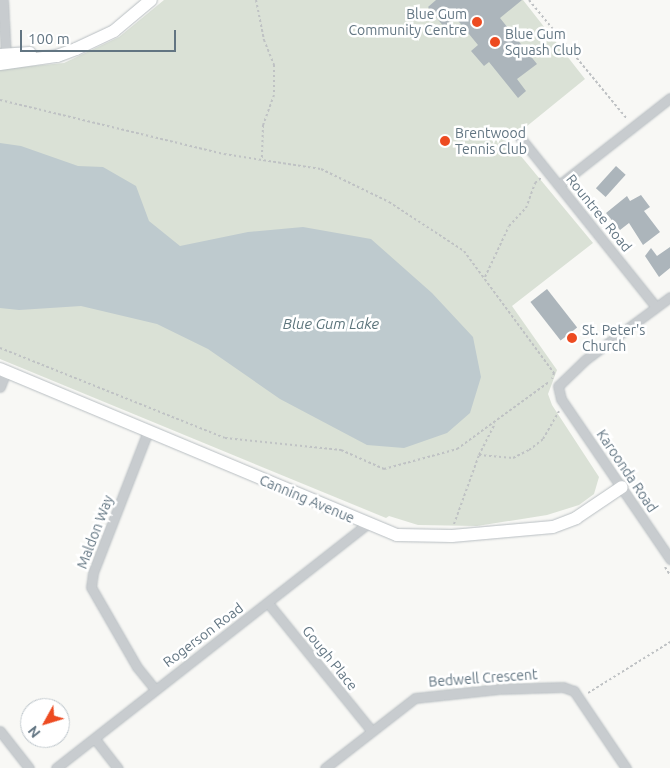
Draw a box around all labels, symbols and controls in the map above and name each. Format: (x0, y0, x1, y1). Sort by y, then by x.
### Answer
place label: Blue Gum Community Centre (348, 6, 467, 38)
marker: Blue Gum Community Centre (471, 16, 483, 28)
scale bar (22, 20, 179, 52)
place label: Blue Gum Squash Club (505, 26, 581, 58)
text: 100 m (28, 30, 70, 47)
marker: Blue Gum Squash Club (489, 36, 501, 48)
place label: Brentwood Tennis Club (455, 125, 527, 158)
marker: Brentwood Tennis Club (439, 135, 451, 147)
street label: Rountree Road (563, 171, 635, 255)
water label: Blue Gum Lake (283, 315, 379, 333)
place label: St. Peter's Church (582, 322, 645, 354)
marker: St. Peter's Church (566, 332, 578, 344)
street label: Karoonda Road (593, 426, 661, 516)
street label: Canning Avenue (257, 471, 357, 527)
street label: Maldon Way (73, 493, 117, 571)
street label: Rogerson Road (160, 599, 246, 671)
street label: Gough Place (299, 622, 361, 694)
street label: Bedwell Crescent (428, 666, 538, 690)
north arrow (20, 698, 70, 748)
text: N (25, 723, 44, 741)

